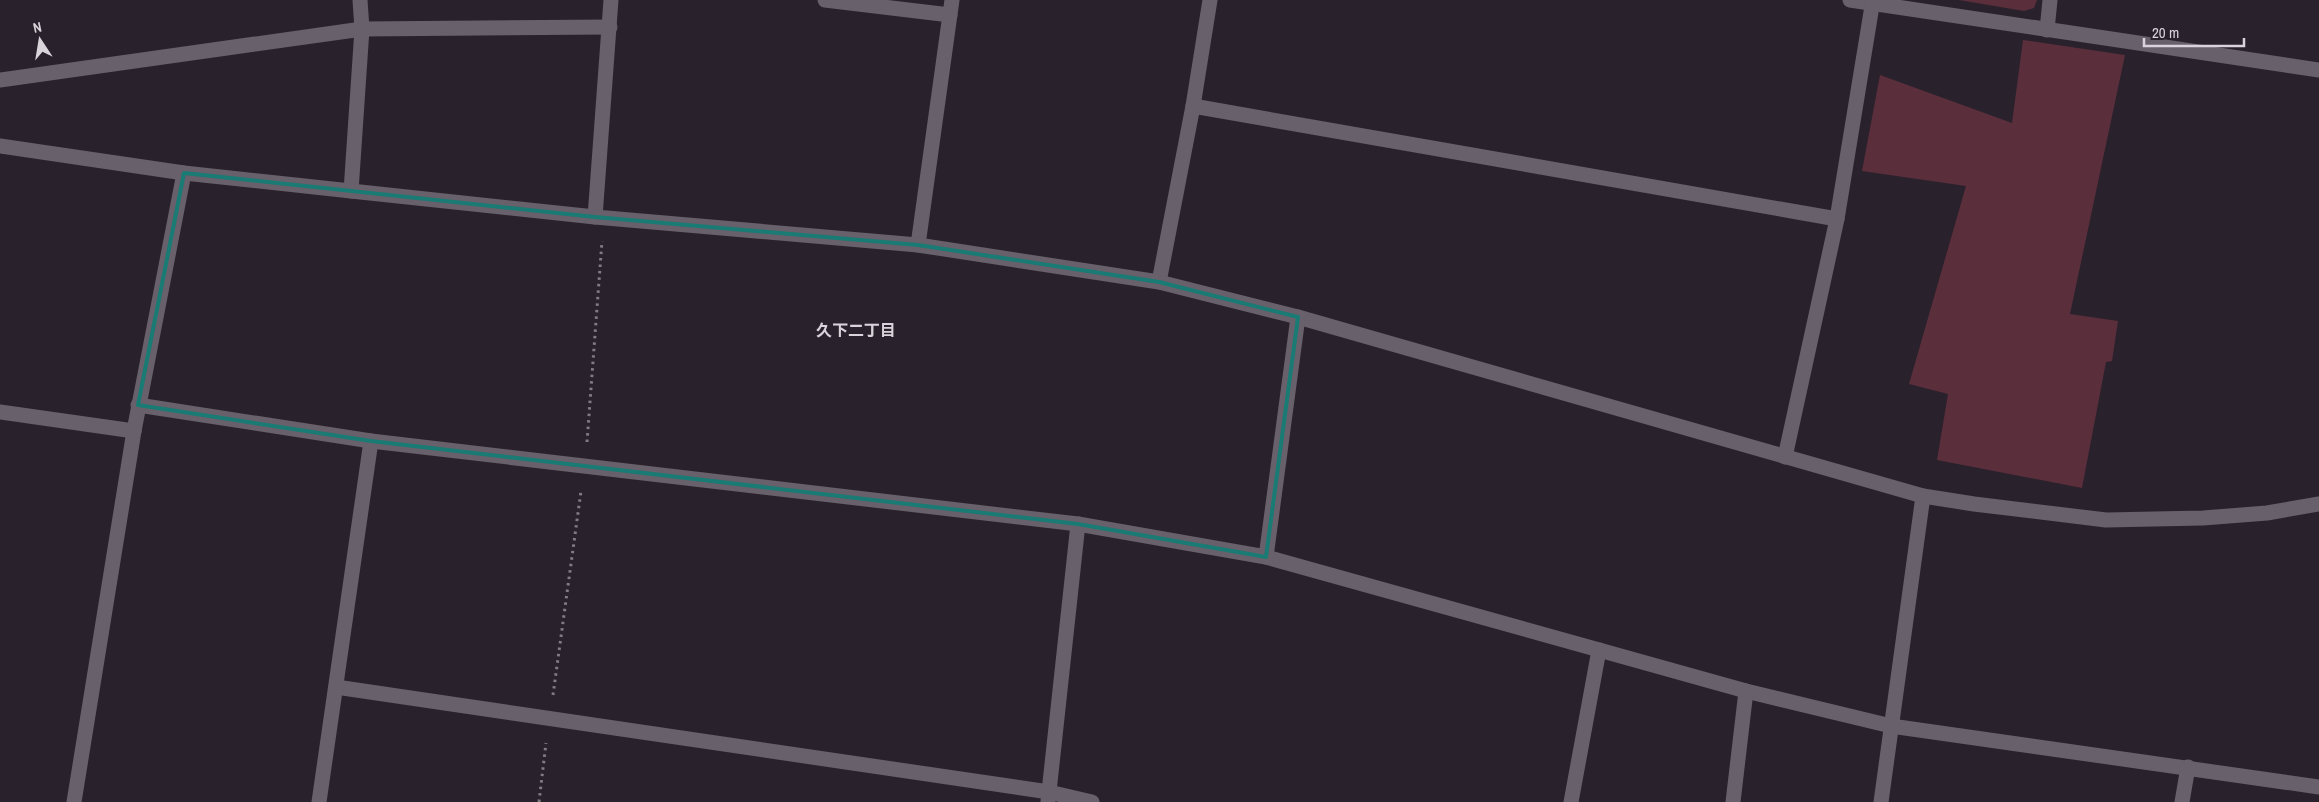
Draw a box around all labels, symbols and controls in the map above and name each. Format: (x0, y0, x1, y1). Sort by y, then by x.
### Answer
north arrow (15, 15, 65, 65)
scale bar (2144, 15, 2244, 47)
text: N (31, 18, 43, 37)
text: 20 m (2152, 22, 2179, 43)
district label: 久下二丁目 (816, 319, 896, 341)

